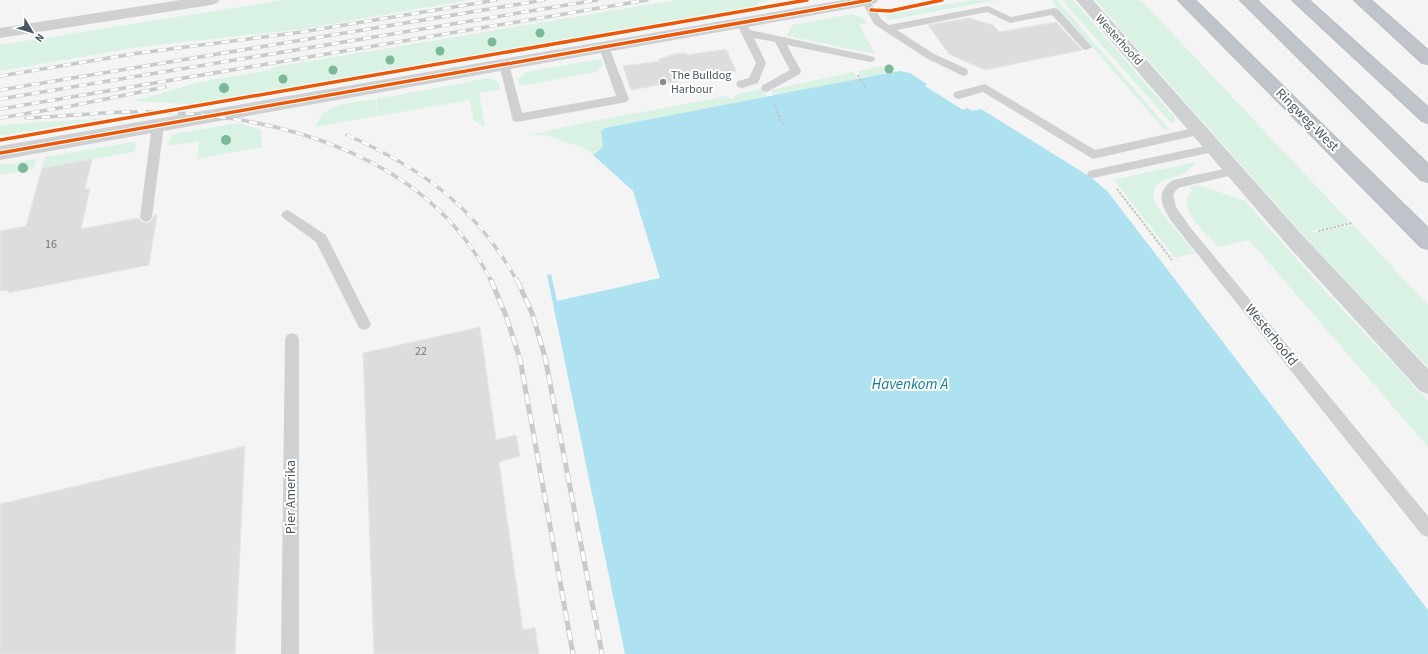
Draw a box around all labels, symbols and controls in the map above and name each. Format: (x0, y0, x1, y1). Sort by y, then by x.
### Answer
street label: Westerhoofd (1091, 11, 1147, 69)
north arrow (12, 12, 52, 52)
text: N (31, 30, 48, 45)
place label: The Bulldog Harbour (671, 67, 731, 98)
marker: The Bulldog Harbour (658, 77, 668, 87)
street label: Ringweg-West (1271, 84, 1343, 156)
house number: 16 (45, 236, 57, 253)
street label: Westerhoofd (1240, 300, 1302, 370)
house number: 22 (415, 343, 427, 360)
water label: Havenkom A (872, 374, 949, 395)
street label: Pier Amerika (281, 460, 301, 534)

